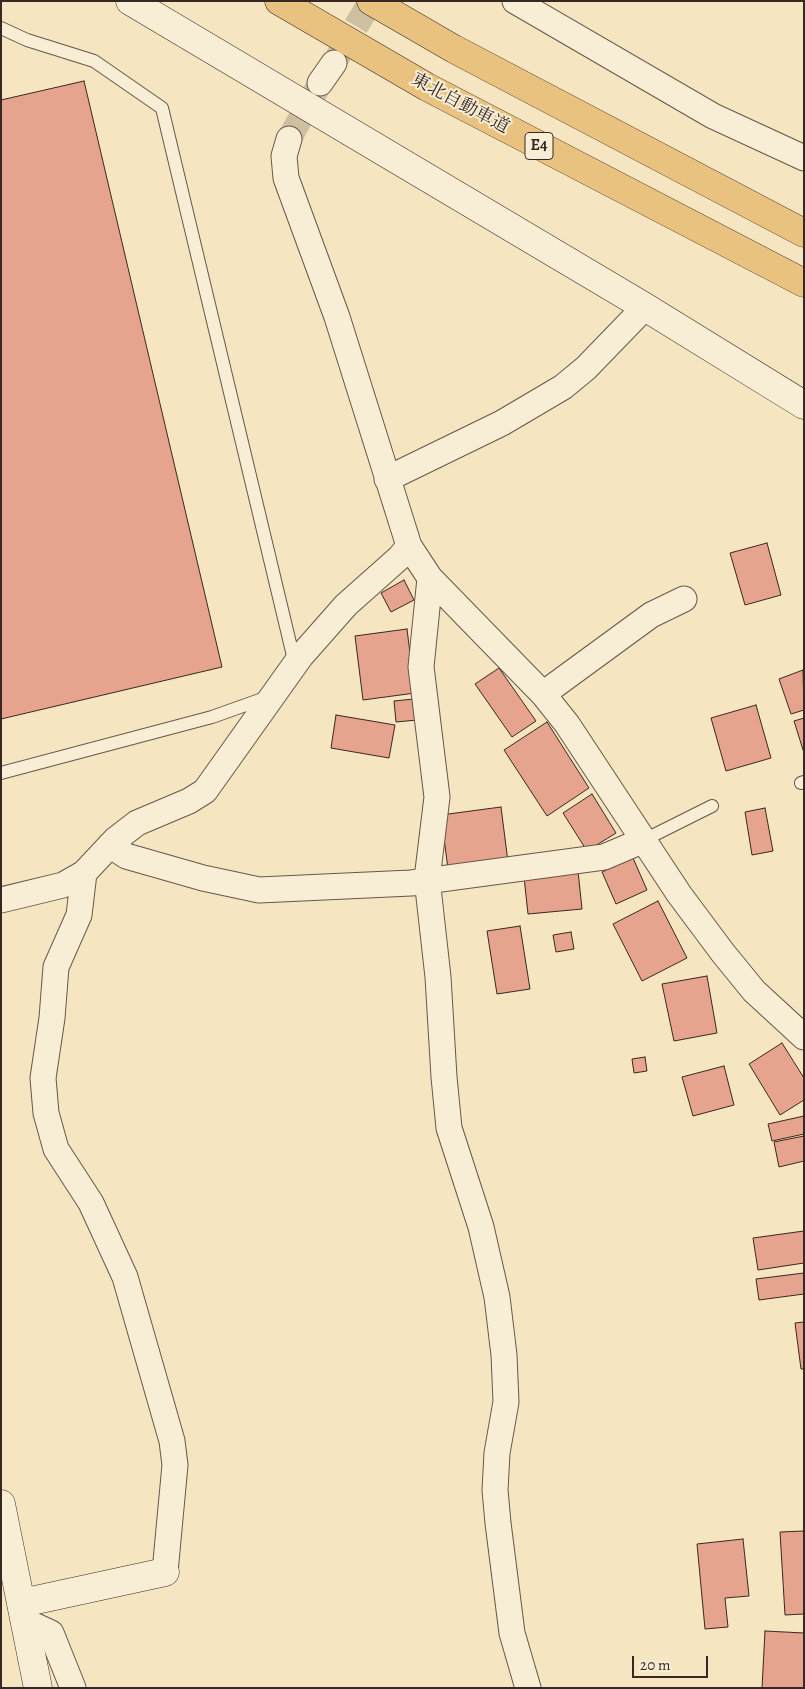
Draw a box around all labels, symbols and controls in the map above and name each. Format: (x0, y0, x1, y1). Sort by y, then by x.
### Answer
street label: 東北自動車道 (407, 69, 513, 139)
road number: E4 (525, 132, 553, 160)
scale bar (635, 1646, 711, 1678)
text: 20 m (640, 1655, 671, 1675)

